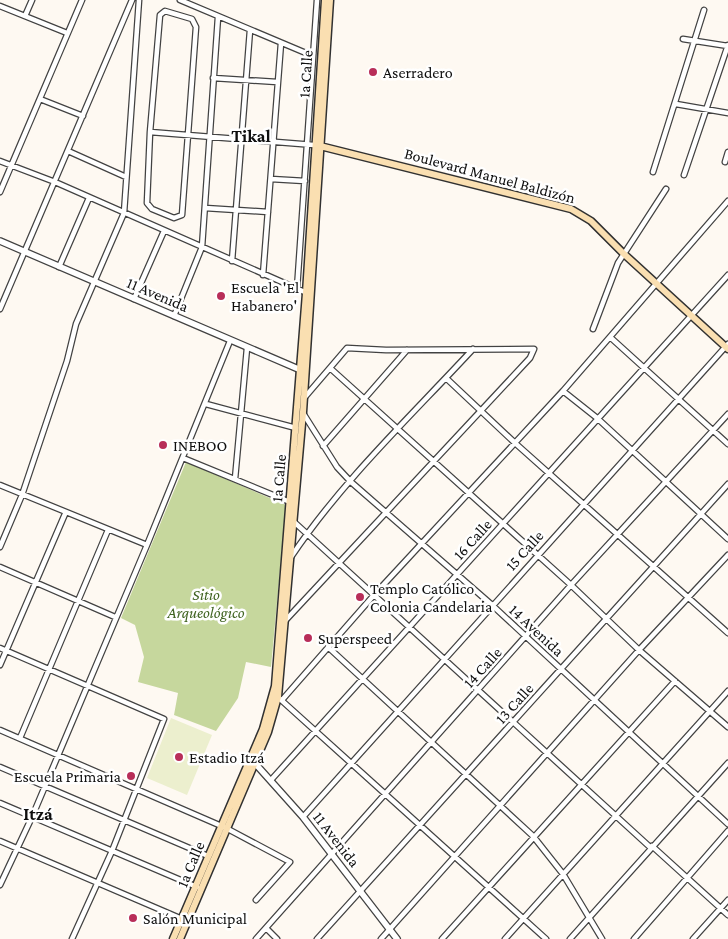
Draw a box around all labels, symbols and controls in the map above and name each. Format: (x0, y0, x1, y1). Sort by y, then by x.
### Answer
street label: 1a Calle (295, 50, 316, 99)
place label: Aserradero (383, 64, 453, 81)
marker: Aserradero (367, 66, 379, 78)
district label: Tikal (231, 126, 271, 146)
street label: Boulevard Manuel Baldizón (403, 144, 578, 207)
street label: 11 Avenida (124, 274, 192, 315)
place label: Escuela 'El Habanero' (231, 279, 299, 314)
marker: Escuela 'El Habanero' (215, 290, 227, 302)
place label: INEBOO (173, 437, 227, 454)
marker: INEBOO (157, 439, 169, 451)
street label: 1a Calle (268, 453, 289, 503)
street label: 16 Calle (450, 516, 495, 563)
street label: 15 Calle (502, 527, 547, 574)
place label: Templo Católico Colonia Candelaria (370, 580, 493, 615)
park label: Sitio Arqueológico (167, 586, 245, 622)
marker: Templo Católico Colonia Candelaria (354, 591, 366, 603)
street label: 14 Avenida (506, 601, 568, 660)
place label: Superspeed (318, 630, 393, 648)
marker: Superspeed (302, 632, 314, 644)
street label: 14 Calle (460, 644, 505, 691)
street label: 13 Calle (492, 680, 537, 727)
place label: Estadio Itzá (189, 749, 265, 766)
marker: Estadio Itzá (173, 751, 185, 763)
place label: Escuela Primaria (14, 768, 122, 785)
marker: Escuela Primaria (125, 770, 137, 782)
district label: Itzá (23, 804, 53, 824)
street label: 11 Avenida (310, 808, 364, 871)
street label: 1a Calle (173, 839, 208, 890)
place label: Salón Municipal (143, 910, 247, 928)
marker: Salón Municipal (127, 912, 139, 924)

